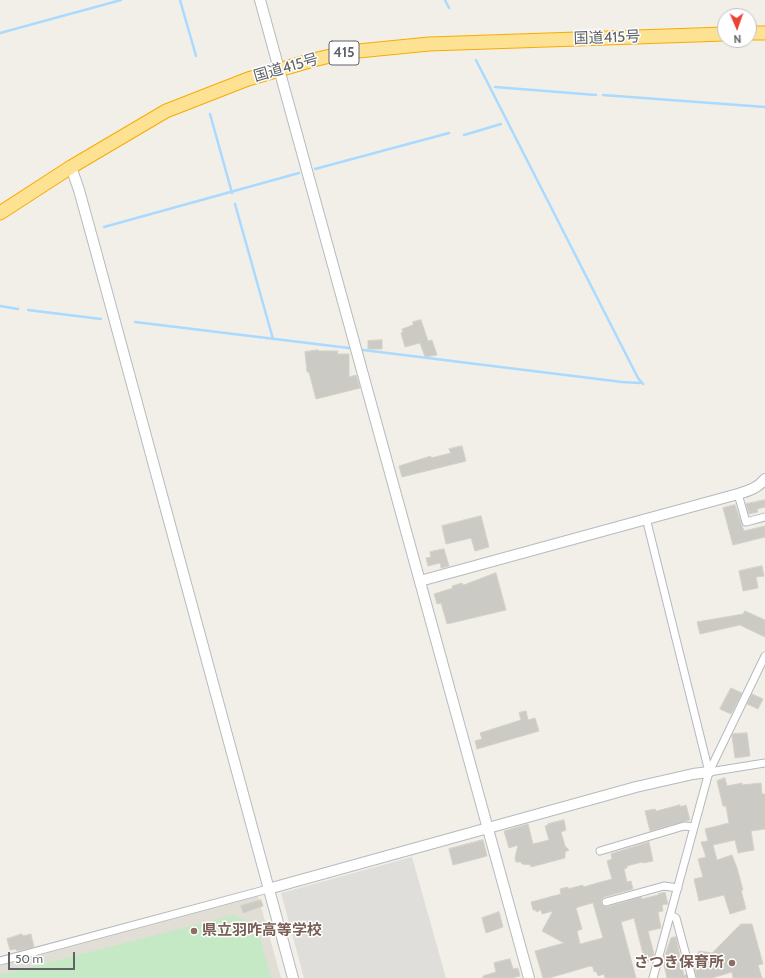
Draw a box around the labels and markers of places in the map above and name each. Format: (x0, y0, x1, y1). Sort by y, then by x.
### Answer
place label: 県立羽咋高等学校 (202, 922, 322, 940)
marker: 県立羽咋高等学校 (189, 926, 199, 936)
place label: さつき保育所 (634, 954, 724, 972)
marker: さつき保育所 (727, 958, 737, 968)

